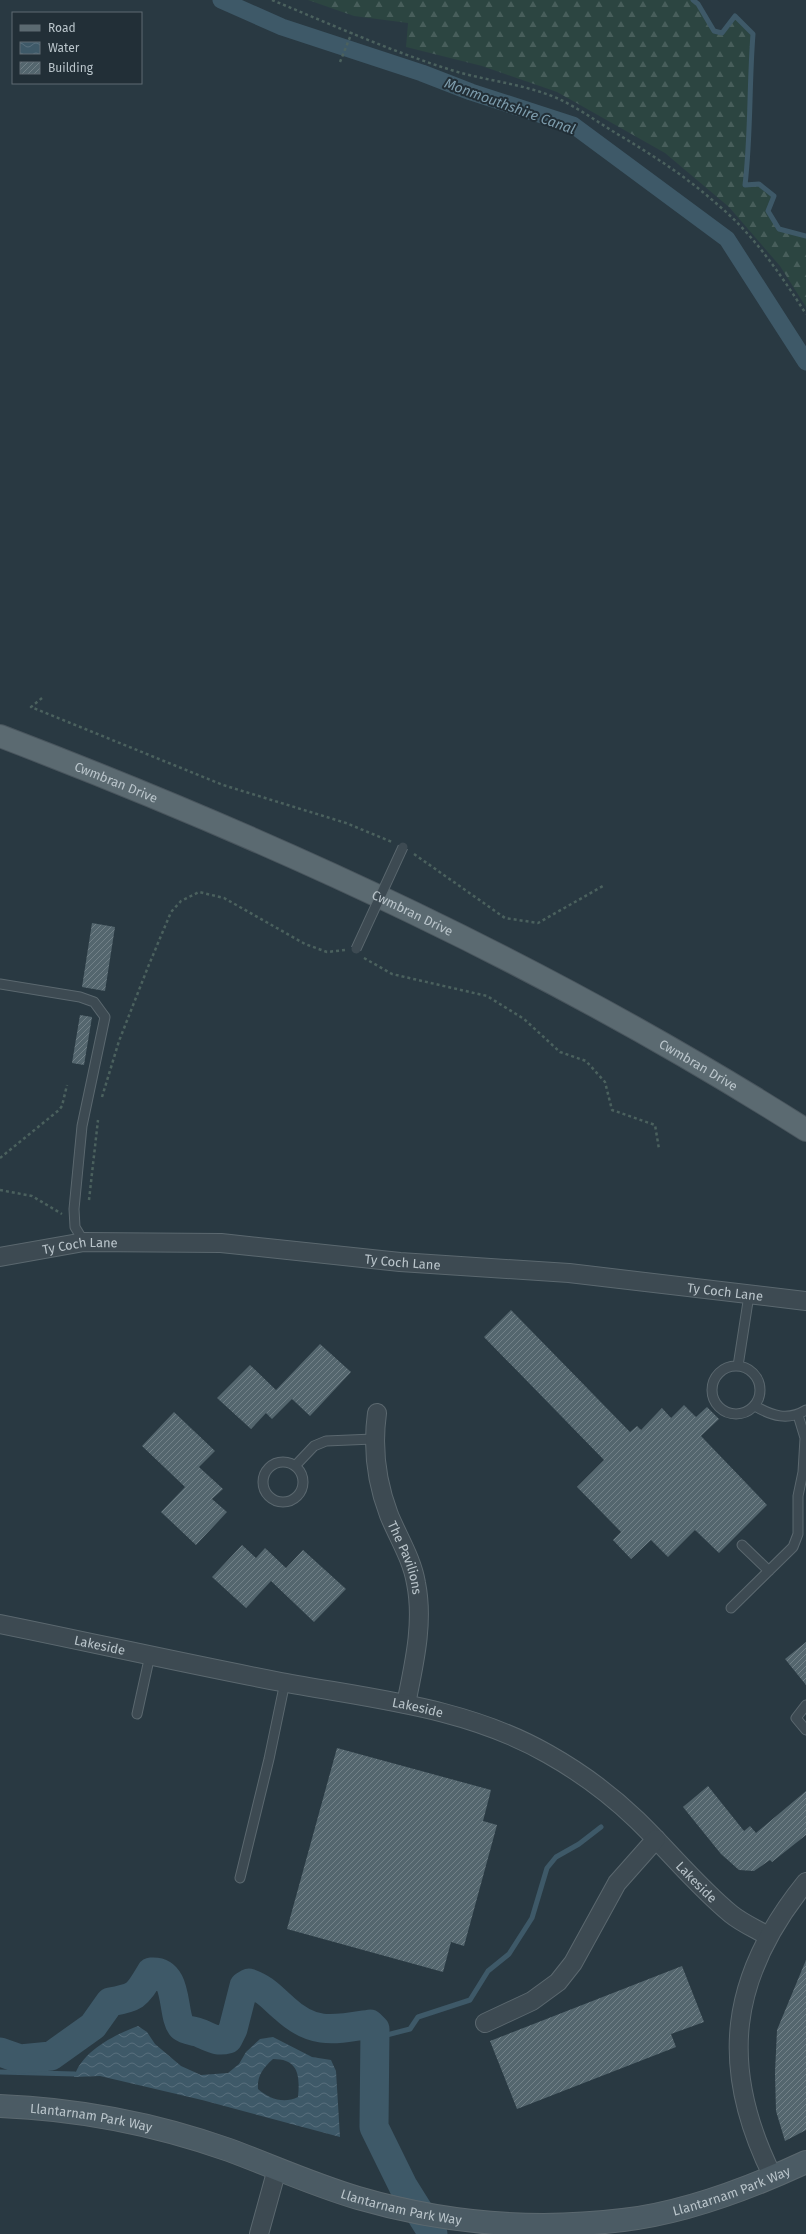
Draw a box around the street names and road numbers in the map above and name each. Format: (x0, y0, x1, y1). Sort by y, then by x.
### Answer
street label: Cwmbran Drive (72, 759, 160, 806)
street label: Cwmbran Drive (369, 887, 456, 939)
street label: Cwmbran Drive (657, 1036, 740, 1094)
street label: Ty Coch Lane (41, 1235, 118, 1257)
street label: Ty Coch Lane (364, 1251, 441, 1273)
street label: Ty Coch Lane (686, 1280, 764, 1304)
street label: The Pavilions (385, 1519, 425, 1595)
street label: Lakeside (73, 1633, 127, 1658)
street label: Lakeside (391, 1695, 445, 1721)
street label: Lakeside (673, 1858, 720, 1906)
street label: Llantarnam Park Way (30, 2101, 154, 2135)
street label: Llantarnam Park Way (671, 2163, 793, 2219)
street label: Llantarnam Park Way (339, 2186, 463, 2228)

